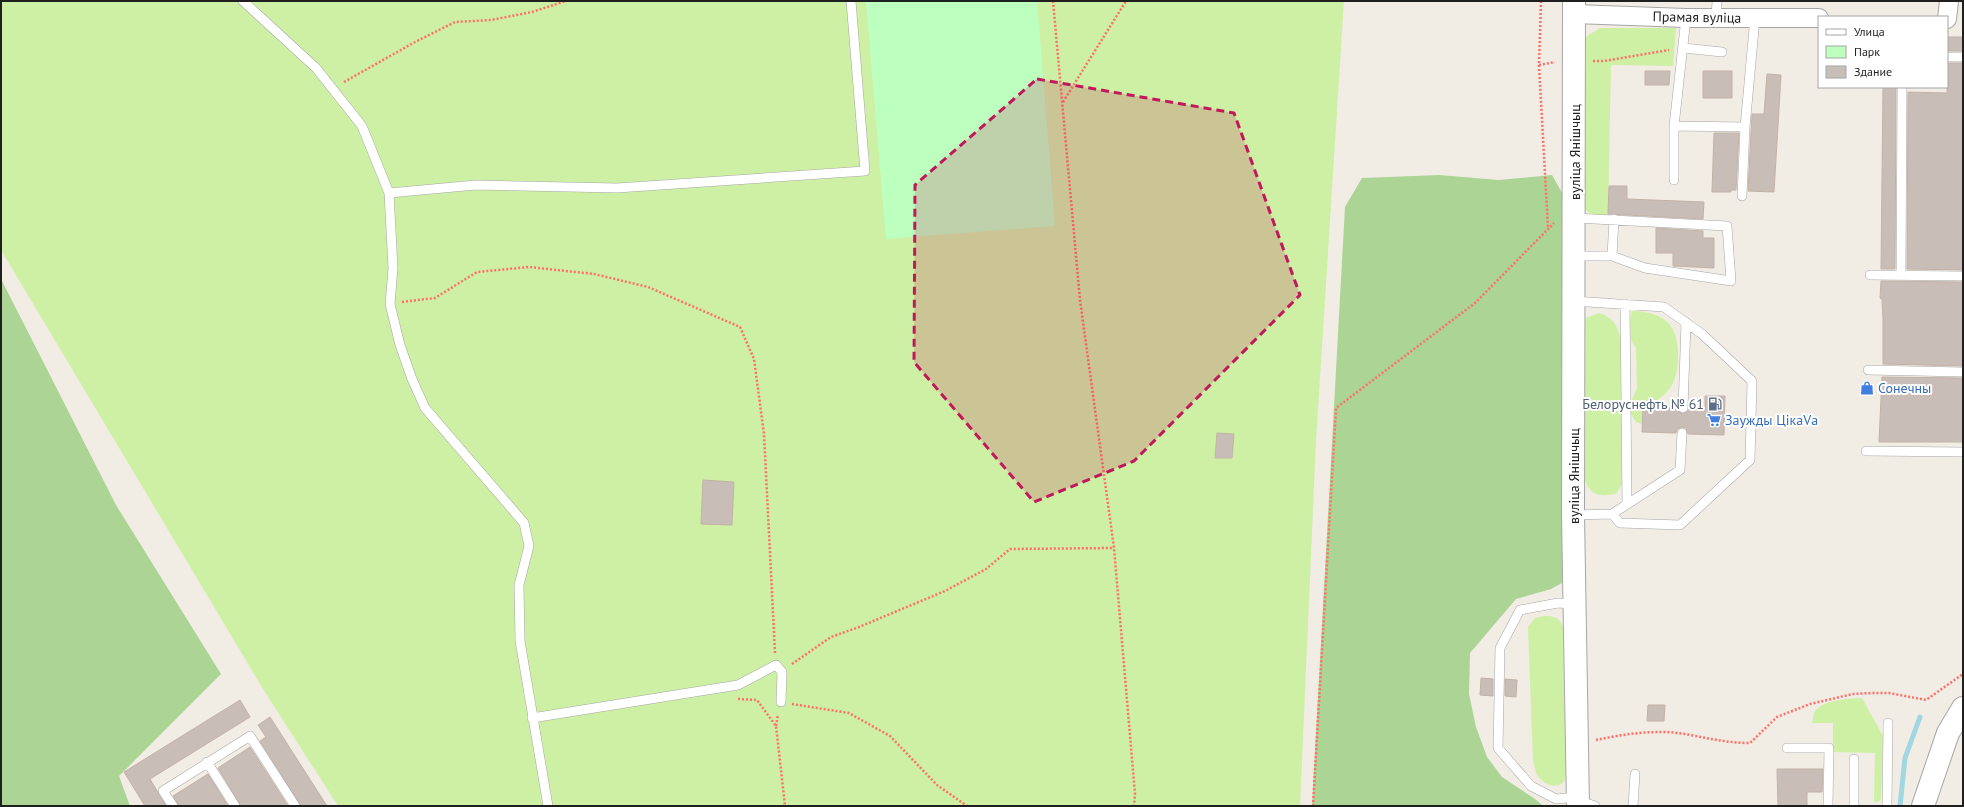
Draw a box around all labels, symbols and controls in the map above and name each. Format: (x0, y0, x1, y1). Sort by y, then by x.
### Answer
street label: Прамая вуліца (1652, 7, 1742, 27)
legend (1818, 16, 1948, 88)
text: Улица (1854, 24, 1885, 39)
text: Парк (1854, 44, 1880, 59)
text: Здание (1854, 64, 1892, 79)
street label: вуліца Янішчыц (1566, 104, 1584, 200)
place label: Сонечны (1878, 379, 1931, 397)
shop icon: Сонечны (1859, 380, 1875, 396)
place label: Белоруснефть № 61 (1582, 395, 1704, 413)
fuel station icon: Белоруснефть № 61 (1707, 396, 1723, 412)
place label: Заужды ЦікаVа (1725, 411, 1818, 429)
supermarket icon: Заужды ЦікаVа (1706, 412, 1722, 428)
street label: вуліца Янішчыц (1565, 428, 1583, 524)

